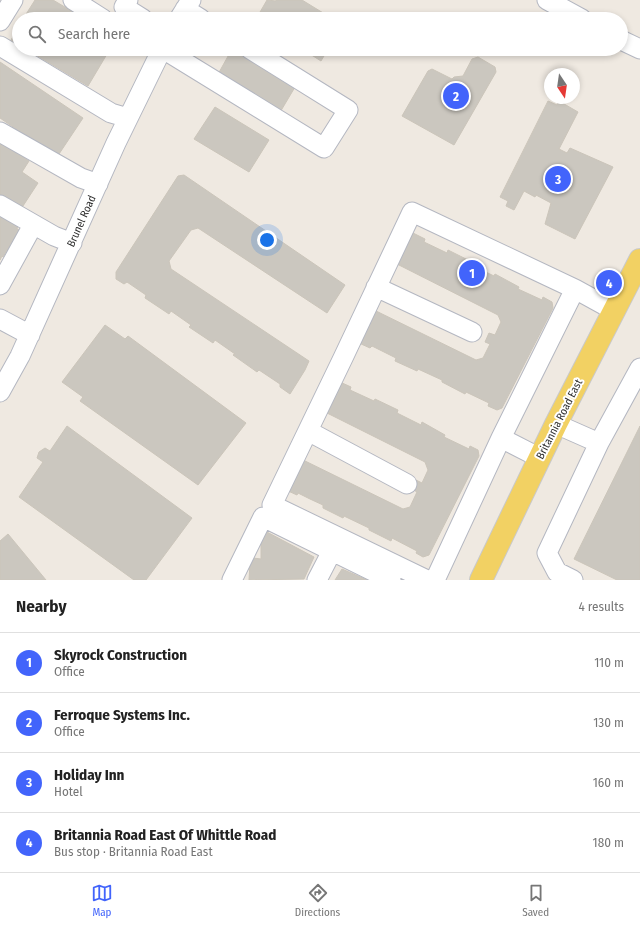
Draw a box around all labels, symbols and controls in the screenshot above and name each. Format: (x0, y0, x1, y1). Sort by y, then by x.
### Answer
search box (12, 12, 628, 56)
icon: search (26, 23, 48, 45)
text: Search here (58, 25, 130, 43)
north arrow (544, 68, 580, 104)
pin: 2 (443, 81, 469, 111)
pin: 3 (545, 164, 571, 194)
street label: Brunel Road (64, 193, 99, 249)
your location (257, 230, 277, 250)
pin: 1 (459, 258, 485, 288)
pin: 4 (596, 268, 622, 298)
street label: Britannia Road East (534, 377, 585, 461)
text: Nearby (16, 596, 67, 617)
text: 4 results (578, 599, 624, 614)
text: Skyrock Construction (54, 646, 187, 664)
text: 1 (26, 655, 32, 670)
text: 110 m (594, 655, 624, 670)
text: Office (54, 664, 85, 679)
text: Ferroque Systems Inc. (54, 706, 190, 724)
text: 2 (26, 715, 32, 730)
text: 130 m (593, 715, 624, 730)
text: Office (54, 724, 85, 739)
text: Holiday Inn (54, 766, 124, 784)
text: 3 (26, 775, 32, 790)
text: 160 m (593, 775, 624, 790)
text: Hotel (54, 784, 83, 799)
text: Britannia Road East Of Whittle Road (54, 826, 276, 844)
text: 4 (26, 835, 32, 850)
text: 180 m (593, 835, 624, 850)
text: Bus stop · Britannia Road East (54, 844, 213, 859)
tab: Map (91, 882, 113, 919)
tab: Directions (295, 882, 340, 919)
tab: Saved (522, 882, 549, 919)

